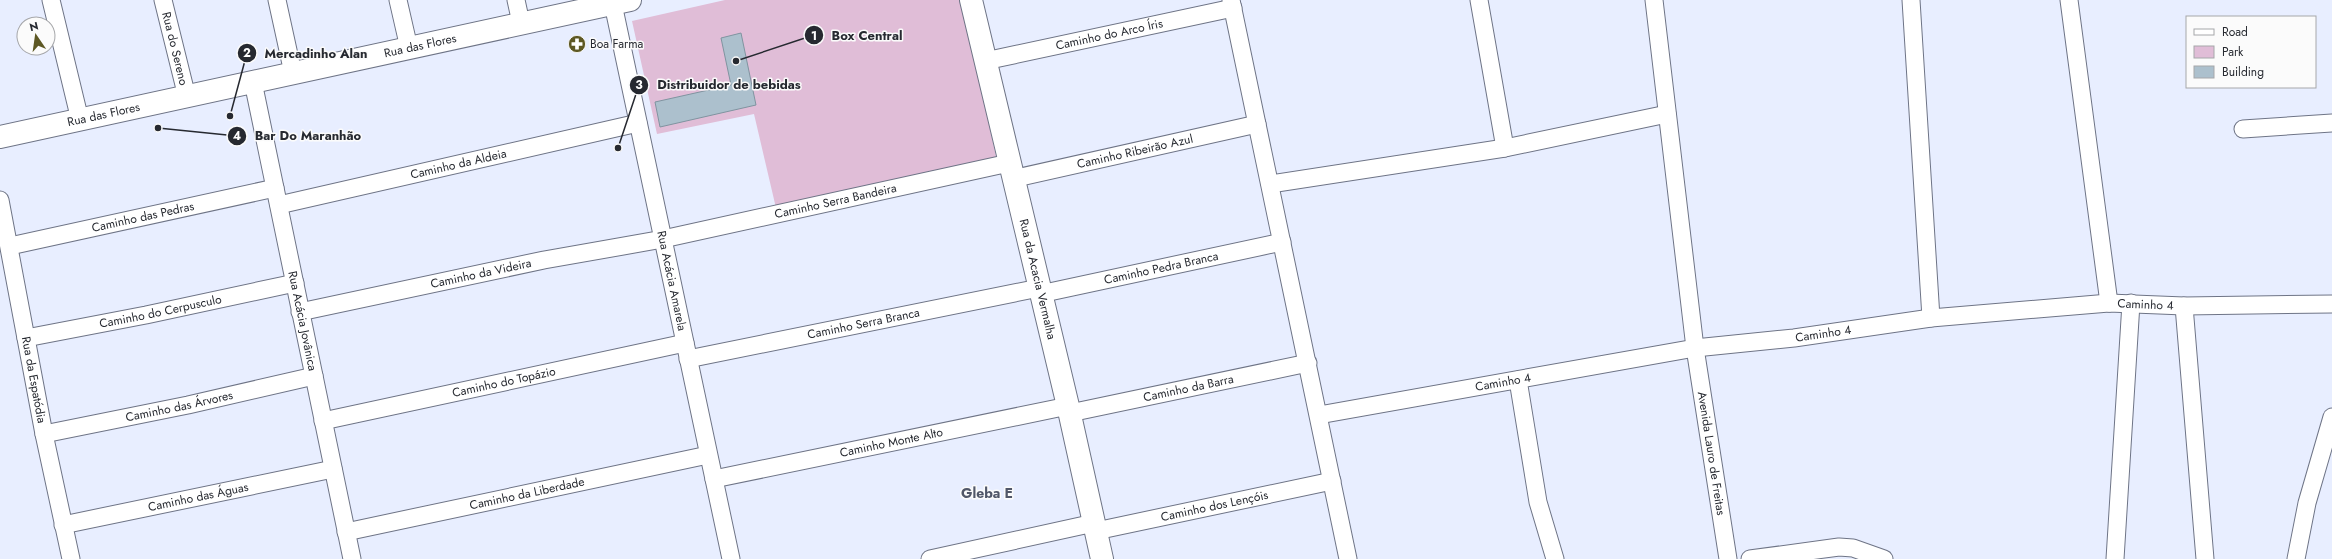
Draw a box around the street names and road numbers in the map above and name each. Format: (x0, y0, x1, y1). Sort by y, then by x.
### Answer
street label: Rua do Sereno (157, 10, 193, 88)
street label: Caminho do Arco Íris (1054, 14, 1165, 55)
street label: Rua das Flores (382, 29, 458, 62)
street label: Rua das Flores (66, 98, 142, 131)
street label: Caminho Ribeirão Azul (1075, 130, 1195, 173)
street label: Caminho da Aldeia (409, 144, 508, 184)
street label: Caminho Serra Bandeira (773, 179, 899, 223)
street label: Caminho das Pedras (90, 197, 196, 237)
street label: Rua da Acacia Vermalha (1015, 217, 1061, 342)
street label: Rua Acácia Amarela (652, 229, 691, 333)
street label: Caminho Pedra Branca (1102, 247, 1220, 289)
street label: Caminho da Videira (429, 254, 533, 293)
street label: Rua Acácia Jovânica (283, 269, 322, 373)
street label: Caminho do Cerpusculo (98, 290, 224, 333)
street label: Caminho 4 (2117, 294, 2174, 315)
street label: Caminho Serra Branca (806, 303, 921, 344)
street label: Caminho 4 (1794, 321, 1852, 347)
street label: Rua da Espatódia (17, 335, 51, 425)
street label: Caminho do Topázio (451, 362, 558, 402)
street label: Caminho 4 (1474, 368, 1532, 396)
street label: Caminho da Barra (1142, 370, 1236, 406)
street label: Caminho das Árvores (124, 386, 235, 426)
street label: Avenida Lauro de Freitas (1693, 390, 1730, 517)
street label: Caminho Monte Alto (838, 423, 945, 462)
street label: Caminho da Liberdade (468, 473, 586, 514)
street label: Caminho das Águas (146, 478, 250, 516)
street label: Caminho dos Lençóis (1159, 486, 1270, 526)

